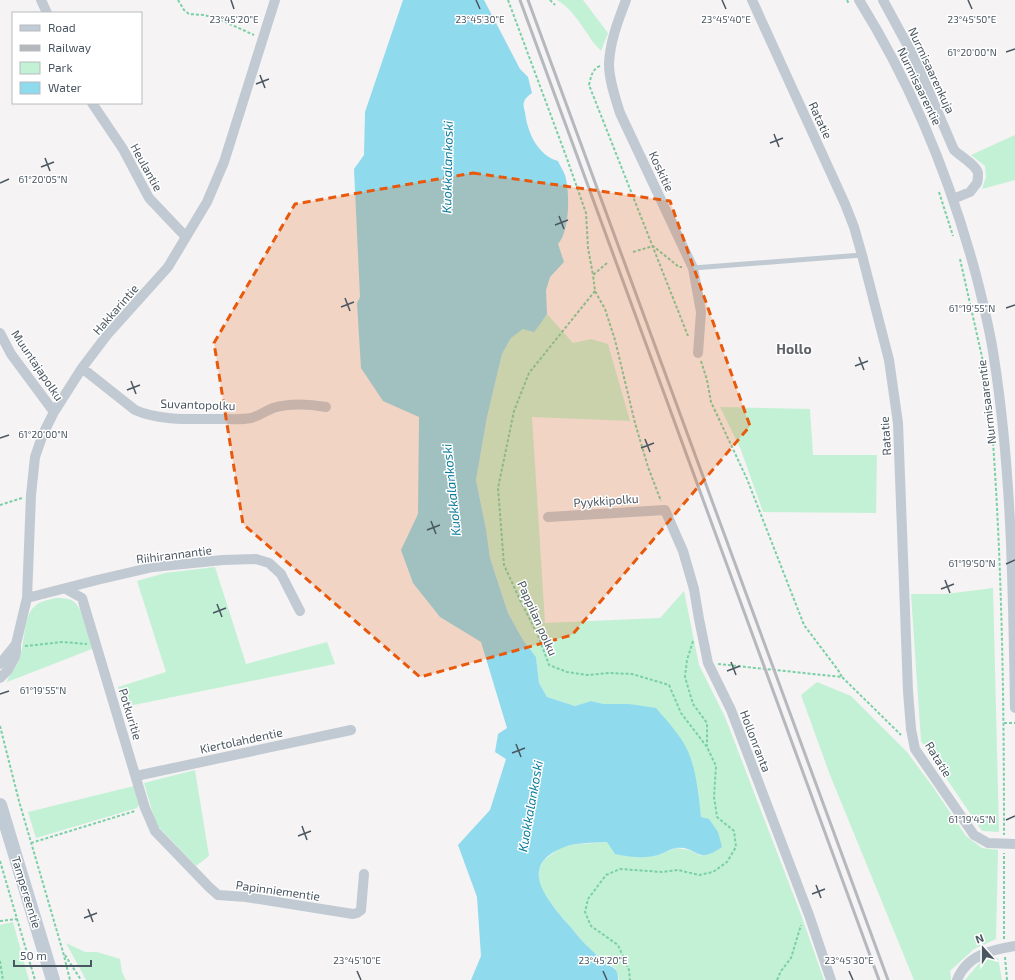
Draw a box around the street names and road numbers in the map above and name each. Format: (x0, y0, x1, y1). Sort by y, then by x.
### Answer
street label: Nurmisaarenkuja (905, 25, 958, 116)
street label: Nurmisaarentie (895, 45, 945, 127)
street label: Ratatie (806, 99, 836, 141)
street label: Heulantie (128, 141, 166, 193)
street label: Koskitie (647, 149, 677, 193)
street label: Hakkarintie (89, 281, 141, 337)
street label: Muuntajapolku (8, 327, 67, 404)
street label: Nurmisaarentie (974, 359, 998, 445)
street label: Suvantopolku (160, 396, 236, 412)
street label: Ratatie (877, 416, 893, 456)
street label: Pyykkipolku (573, 491, 639, 509)
street label: Riihirannantie (135, 542, 213, 566)
street label: Pappilan polku (515, 578, 561, 658)
street label: Potkuritie (117, 687, 145, 741)
street label: Hollonranta (738, 708, 774, 774)
street label: Kiertolahdentie (198, 724, 284, 756)
street label: Ratatie (923, 739, 955, 779)
street label: Tampereentie (9, 854, 45, 930)
street label: Papinniementie (235, 877, 321, 903)

